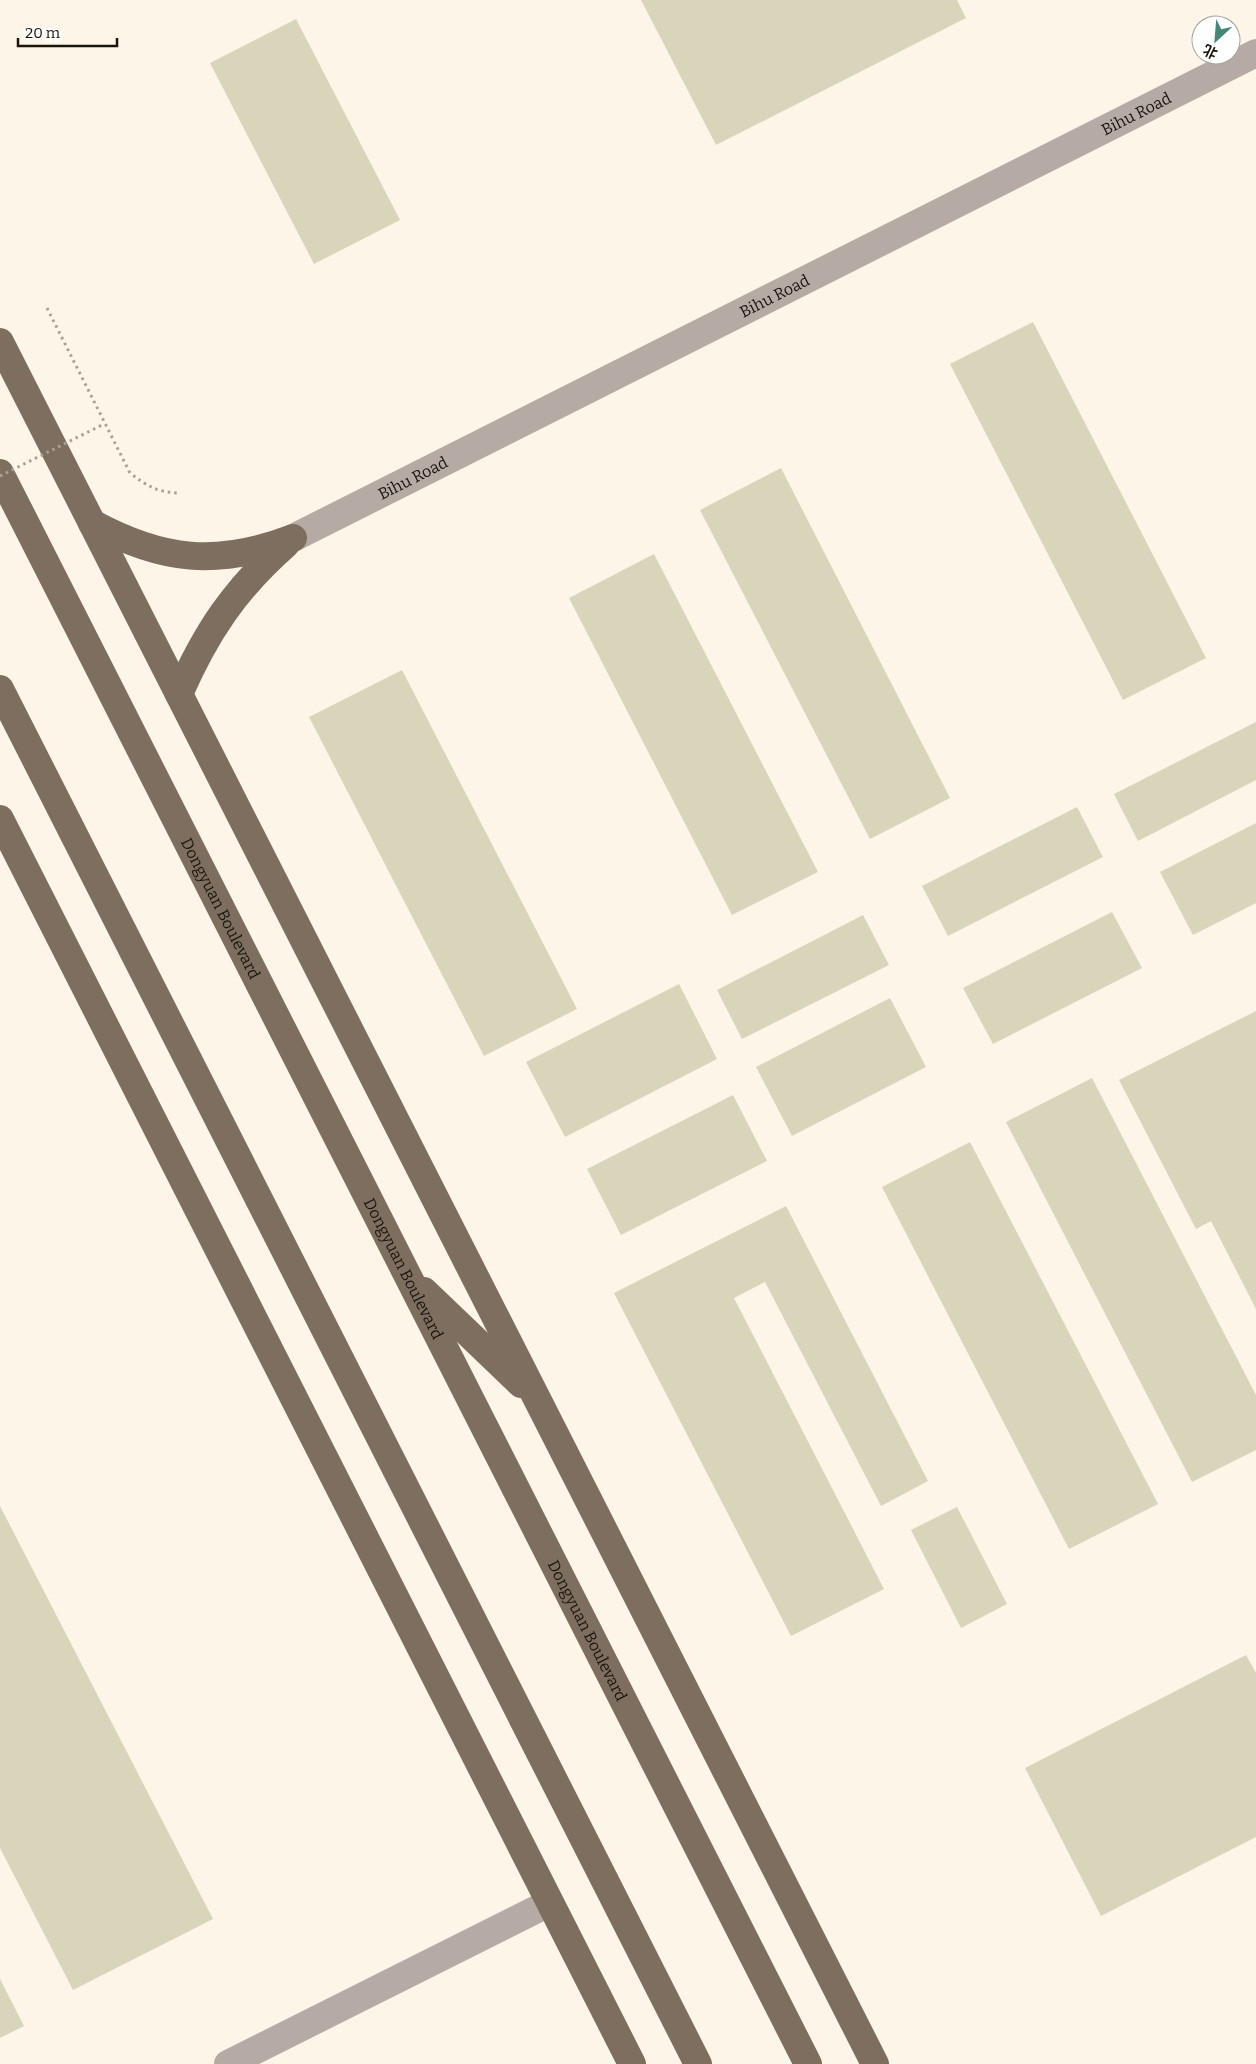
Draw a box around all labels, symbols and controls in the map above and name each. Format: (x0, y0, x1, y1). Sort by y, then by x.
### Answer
scale bar (18, 15, 116, 47)
north arrow (1191, 15, 1241, 65)
text: 20 m (25, 24, 61, 42)
text: 北 (1201, 41, 1221, 62)
street label: Bihu Road (1098, 88, 1175, 139)
street label: Bihu Road (736, 270, 813, 321)
street label: Bihu Road (375, 452, 451, 503)
street label: Dongyuan Boulevard (177, 834, 265, 982)
street label: Dongyuan Boulevard (360, 1195, 448, 1342)
street label: Dongyuan Boulevard (544, 1557, 632, 1704)

